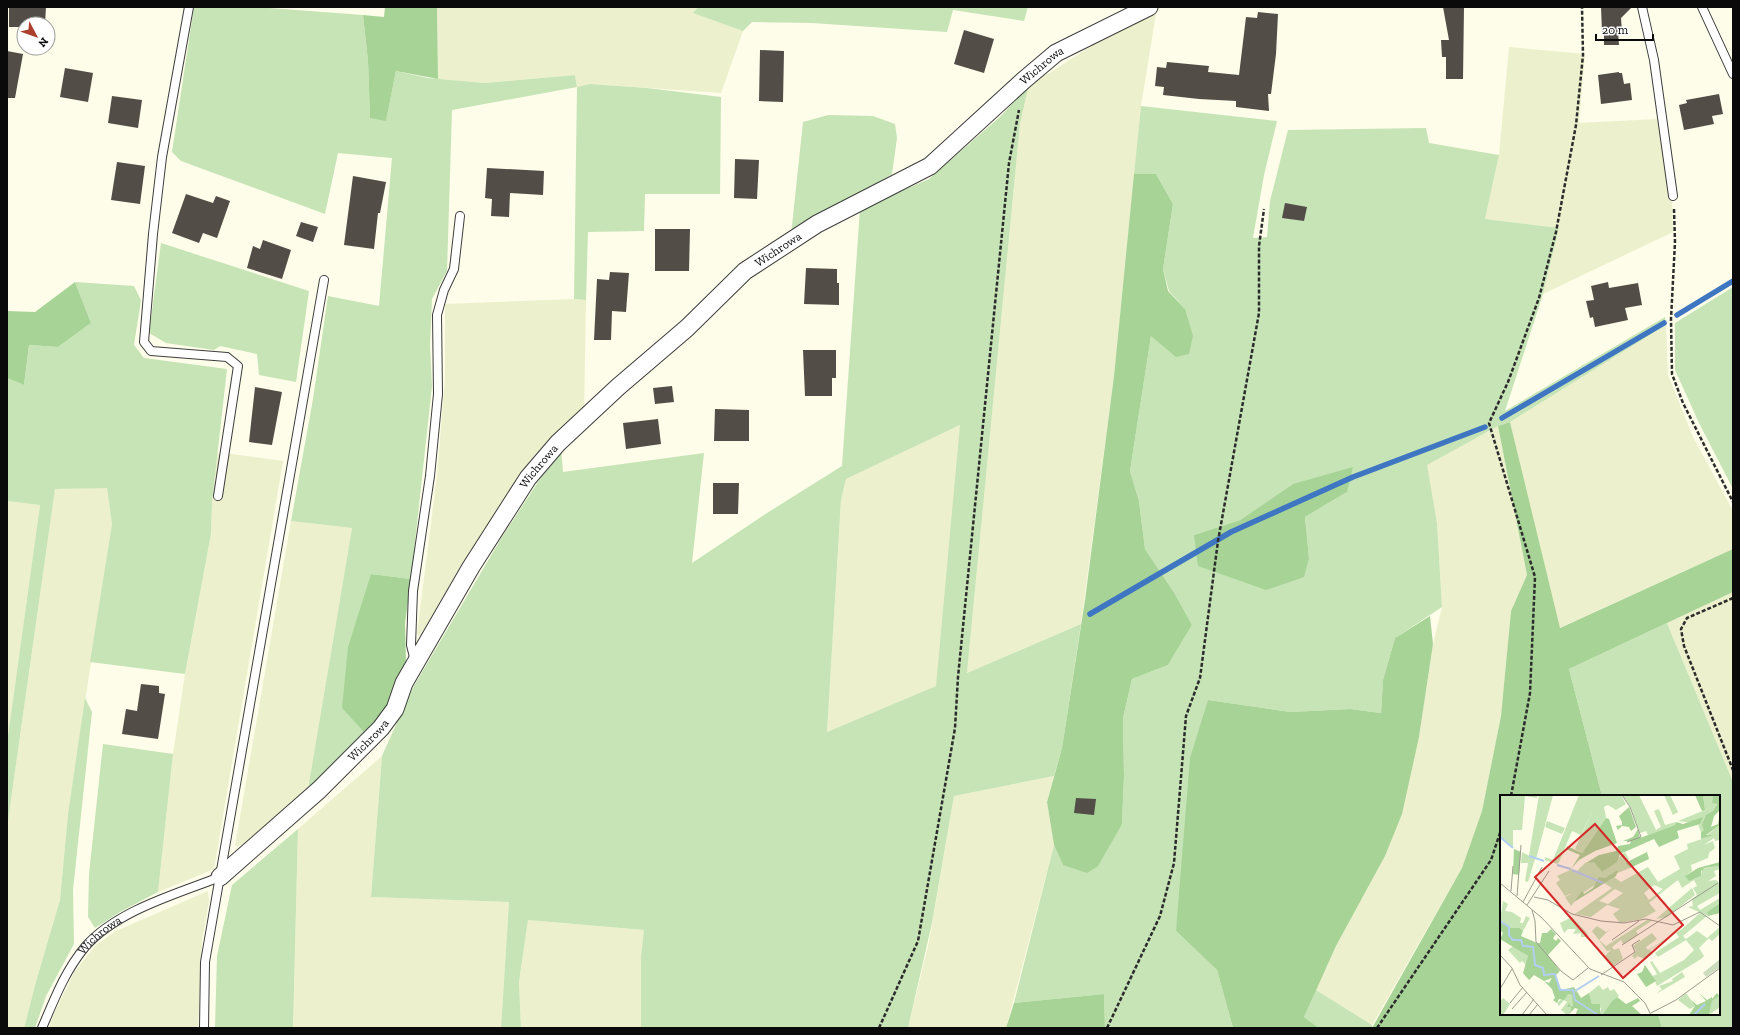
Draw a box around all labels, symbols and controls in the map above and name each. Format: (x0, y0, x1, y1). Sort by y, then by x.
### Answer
north arrow (16, 16, 56, 56)
scale bar (1596, 16, 1653, 42)
text: 20 m (1602, 23, 1629, 37)
text: N (35, 35, 51, 50)
street label: Wichrowa (1017, 43, 1066, 87)
street label: Wichrowa (752, 229, 804, 270)
street label: Wichrowa (516, 441, 561, 491)
street label: Wichrowa (345, 717, 392, 764)
inset map (1500, 795, 1720, 1015)
street label: Wichrowa (75, 913, 124, 957)

